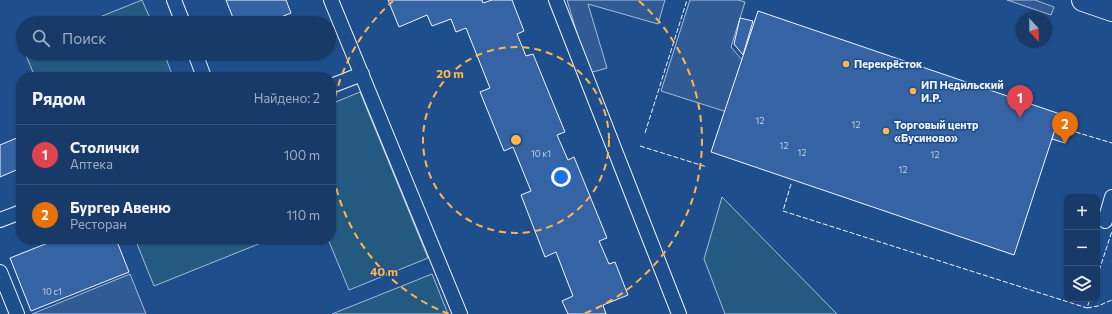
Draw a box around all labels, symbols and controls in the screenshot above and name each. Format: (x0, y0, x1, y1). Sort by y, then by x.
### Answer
north arrow (1016, 12, 1052, 48)
search box (16, 16, 336, 60)
icon: search (30, 27, 52, 49)
text: Поиск (62, 29, 106, 47)
place label: Перекрёсток (854, 57, 923, 70)
marker: Перекрёсток (841, 59, 851, 69)
text: 20 m (436, 66, 464, 80)
place label: ИП Недильский И.Р. (921, 78, 1004, 104)
pin: 1 (1007, 85, 1033, 118)
marker: ИП Недильский И.Р. (908, 86, 918, 96)
text: Рядом (32, 88, 86, 109)
text: Найдено: 2 (254, 90, 320, 106)
pin: 2 (1052, 111, 1078, 144)
house number: 12 (756, 115, 764, 126)
place label: Торговый центр «Бусиново» (894, 118, 979, 144)
house number: 12 (852, 119, 860, 130)
marker: Торговый центр «Бусиново» (881, 126, 891, 136)
centre of rings (509, 133, 523, 147)
text: Столички (70, 138, 139, 156)
house number: 12 (780, 140, 788, 151)
text: 1 (42, 147, 48, 163)
text: 100 m (284, 147, 320, 163)
house number: 12 (798, 147, 806, 158)
house number: 10 к1 (531, 148, 551, 159)
house number: 12 (931, 149, 939, 160)
text: Аптека (70, 156, 113, 172)
house number: 12 (899, 164, 907, 175)
your location (551, 167, 571, 187)
map controls (1064, 194, 1100, 302)
button: + (1064, 194, 1100, 230)
text: Бургер Авеню (70, 198, 171, 216)
text: 2 (41, 207, 49, 223)
text: 110 m (287, 207, 320, 223)
text: Ресторан (70, 216, 127, 232)
button: − (1064, 230, 1100, 266)
text: 40 m (370, 264, 398, 278)
button: layers (1064, 266, 1100, 302)
house number: 10 с1 (42, 286, 62, 297)

